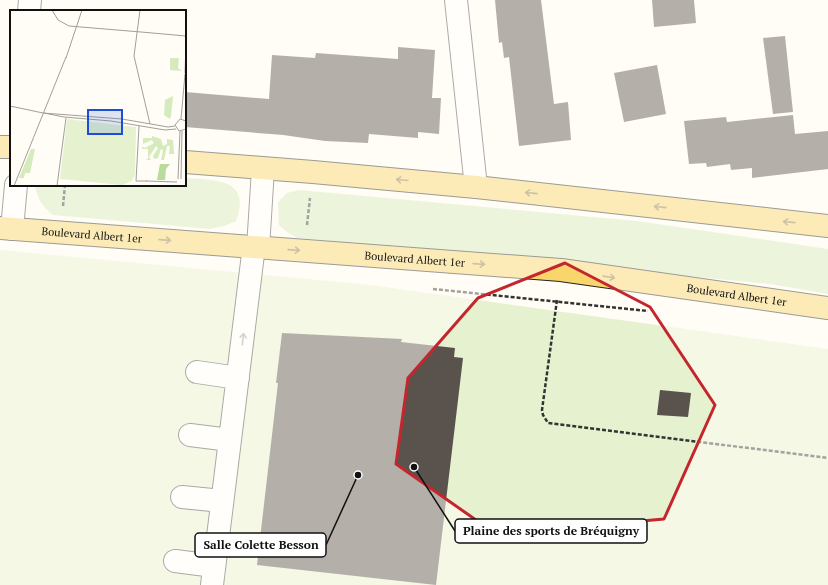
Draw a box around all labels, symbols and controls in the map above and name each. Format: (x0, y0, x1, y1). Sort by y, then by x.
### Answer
inset map (10, 10, 186, 186)
one-way arrow (395, 176, 408, 184)
one-way arrow (525, 189, 538, 197)
one-way arrow (654, 204, 667, 211)
one-way arrow (783, 218, 796, 226)
street label: Boulevard Albert 1er (41, 224, 143, 246)
one-way arrow (158, 236, 171, 243)
one-way arrow (287, 246, 300, 254)
street label: Boulevard Albert 1er (364, 248, 466, 270)
one-way arrow (472, 260, 485, 267)
one-way arrow (602, 273, 615, 281)
street label: Boulevard Albert 1er (686, 281, 788, 309)
one-way arrow (239, 333, 247, 346)
callout: Plaine des sports de Bréquigny (455, 519, 647, 543)
text: Plaine des sports de Bréquigny (463, 523, 640, 538)
callout: Salle Colette Besson (195, 533, 326, 557)
text: Salle Colette Besson (203, 537, 319, 552)

